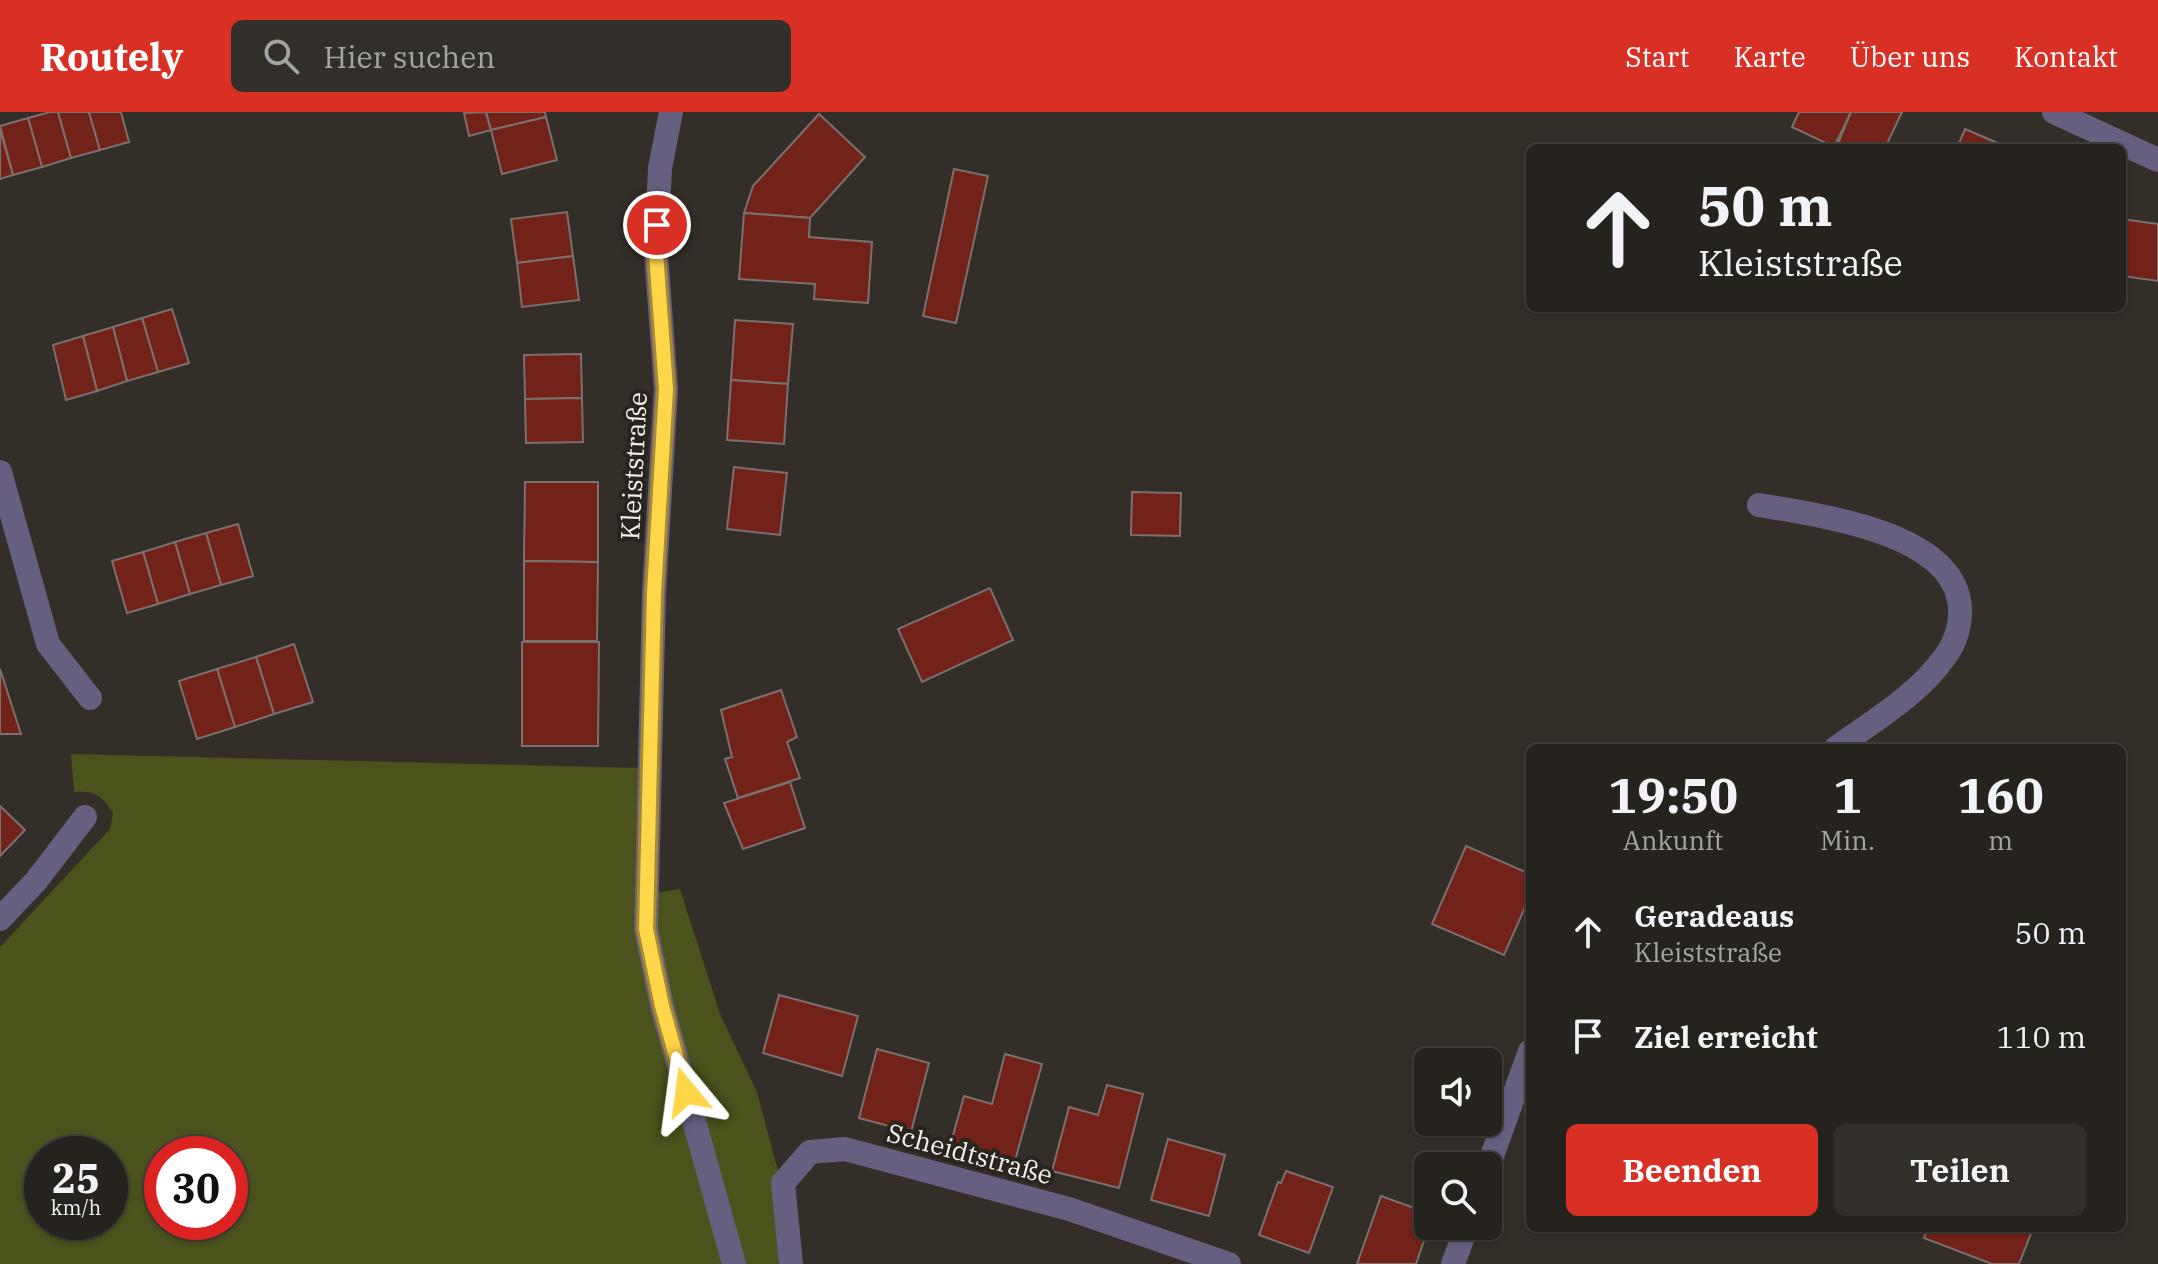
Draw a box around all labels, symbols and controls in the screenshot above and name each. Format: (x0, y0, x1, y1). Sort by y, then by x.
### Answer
search box (231, 20, 791, 92)
text: Routely (40, 32, 183, 81)
icon: search (259, 34, 303, 78)
text: Hier suchen (323, 37, 496, 76)
text: Start (1625, 38, 1689, 75)
text: Karte (1733, 38, 1806, 75)
text: Über uns (1850, 38, 1970, 75)
text: Kontakt (2014, 38, 2118, 75)
text: 50 m (1698, 169, 1833, 241)
icon: ahead (1566, 176, 1670, 280)
pin (623, 191, 691, 259)
icon: arrive (635, 203, 679, 247)
text: Kleiststraße (1698, 239, 1903, 286)
street label: Kleiststraße (612, 391, 654, 541)
text: 19:50 (1608, 764, 1738, 826)
text: 1 (1833, 764, 1862, 826)
text: 160 (1957, 764, 2044, 826)
text: Ankunft (1623, 823, 1723, 857)
text: Min. (1820, 823, 1875, 857)
text: m (1988, 823, 2013, 857)
text: Geradeaus (1634, 896, 1794, 935)
icon: ahead (1566, 910, 1610, 954)
text: 50 m (2014, 913, 2086, 952)
text: Kleiststraße (1634, 935, 1782, 969)
icon: arrive (1566, 1014, 1610, 1058)
text: Ziel erreicht (1634, 1017, 1818, 1056)
text: 110 m (1996, 1017, 2086, 1056)
map controls (1414, 1048, 1502, 1240)
button: sound (1414, 1048, 1502, 1136)
position arrow (644, 1050, 728, 1134)
street label: Scheidtstraße (883, 1115, 1057, 1191)
button: Beenden (1566, 1124, 1818, 1216)
button: Teilen (1834, 1124, 2086, 1216)
speed limit sign: 30 (144, 1136, 248, 1240)
text: 25 (52, 1152, 100, 1204)
button: search (1414, 1152, 1502, 1240)
text: km/h (51, 1194, 101, 1221)

